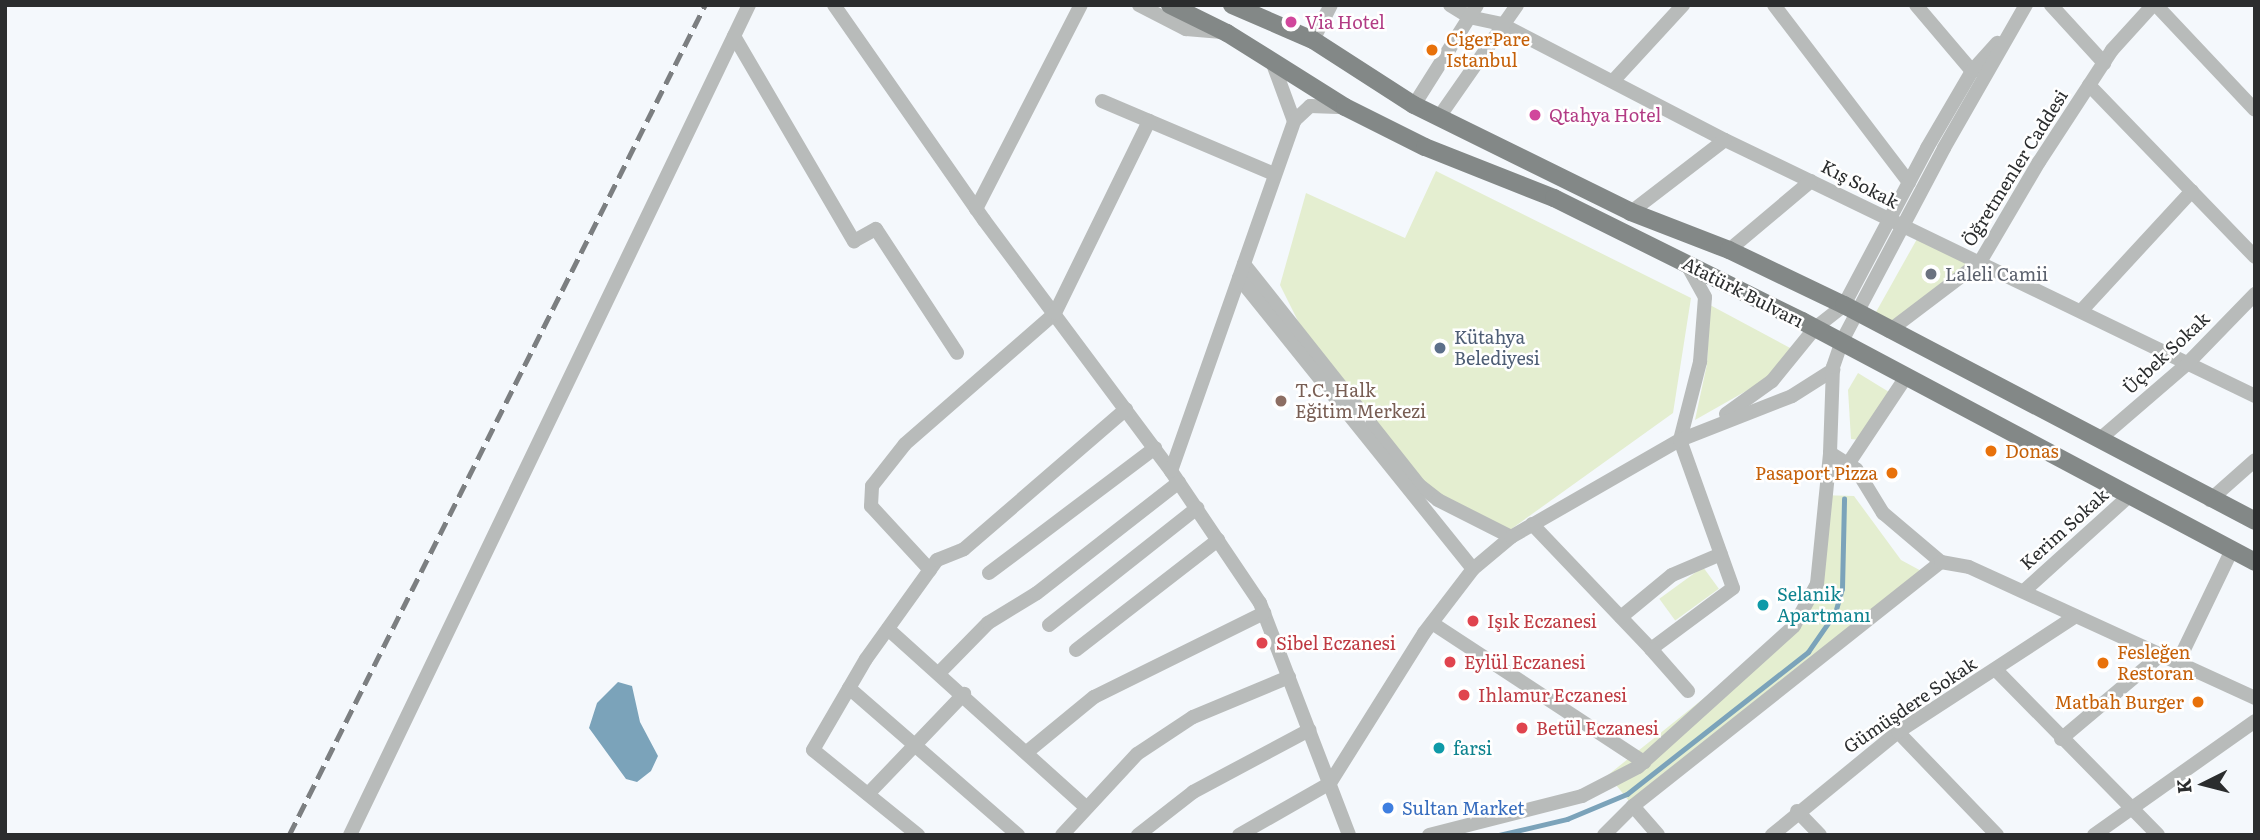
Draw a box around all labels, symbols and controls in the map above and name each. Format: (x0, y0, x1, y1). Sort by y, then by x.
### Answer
place label: Via Hotel (1305, 11, 1385, 33)
marker: Via Hotel (1283, 14, 1299, 30)
place label: CigerPare Istanbul (1446, 29, 1530, 72)
marker: CigerPare Istanbul (1424, 42, 1440, 58)
street label: Öğretmenler Caddesi (1958, 86, 2072, 250)
place label: Qtahya Hotel (1549, 104, 1661, 126)
marker: Qtahya Hotel (1527, 107, 1543, 123)
street label: Kış Sokak (1818, 155, 1902, 213)
street label: Atatürk Bulvarı (1679, 252, 1807, 332)
place label: Laleli Camii (1945, 263, 2048, 285)
marker: Laleli Camii (1923, 266, 1939, 282)
street label: Üçbek Sokak (2118, 308, 2214, 398)
place label: Kütahya Belediyesi (1454, 327, 1540, 370)
marker: Kütahya Belediyesi (1432, 340, 1448, 356)
place label: T.C. Halk Eğitim Merkezi (1295, 380, 1426, 422)
marker: T.C. Halk Eğitim Merkezi (1273, 393, 1289, 409)
place label: Donas (2005, 440, 2059, 462)
marker: Donas (1983, 443, 1999, 459)
place label: Pasaport Pizza (1755, 462, 1878, 484)
marker: Pasaport Pizza (1884, 465, 1900, 481)
street label: Kerim Sokak (2016, 484, 2112, 574)
place label: Selanik Apartmanı (1777, 584, 1871, 626)
marker: Selanik Apartmanı (1755, 597, 1771, 613)
place label: Işık Eczanesi (1487, 610, 1597, 632)
marker: Işık Eczanesi (1465, 613, 1481, 629)
place label: Sibel Eczanesi (1276, 632, 1396, 654)
marker: Sibel Eczanesi (1254, 635, 1270, 651)
place label: Fesleğen Restoran (2117, 642, 2194, 684)
place label: Eylül Eczanesi (1464, 651, 1585, 673)
street label: Gümüşdere Sokak (1840, 653, 1980, 757)
marker: Eylül Eczanesi (1442, 654, 1458, 670)
marker: Fesleğen Restoran (2095, 655, 2111, 671)
place label: Ihlamur Eczanesi (1478, 684, 1627, 706)
marker: Ihlamur Eczanesi (1456, 687, 1472, 703)
place label: Matbah Burger (2055, 691, 2184, 713)
marker: Matbah Burger (2190, 694, 2206, 710)
place label: Betül Eczanesi (1536, 717, 1659, 739)
marker: Betül Eczanesi (1514, 720, 1530, 736)
place label: farsi (1453, 737, 1492, 759)
marker: farsi (1431, 740, 1447, 756)
north arrow (2169, 749, 2239, 819)
text: K (2168, 777, 2198, 795)
place label: Sultan Market (1402, 797, 1524, 819)
marker: Sultan Market (1380, 800, 1396, 816)

